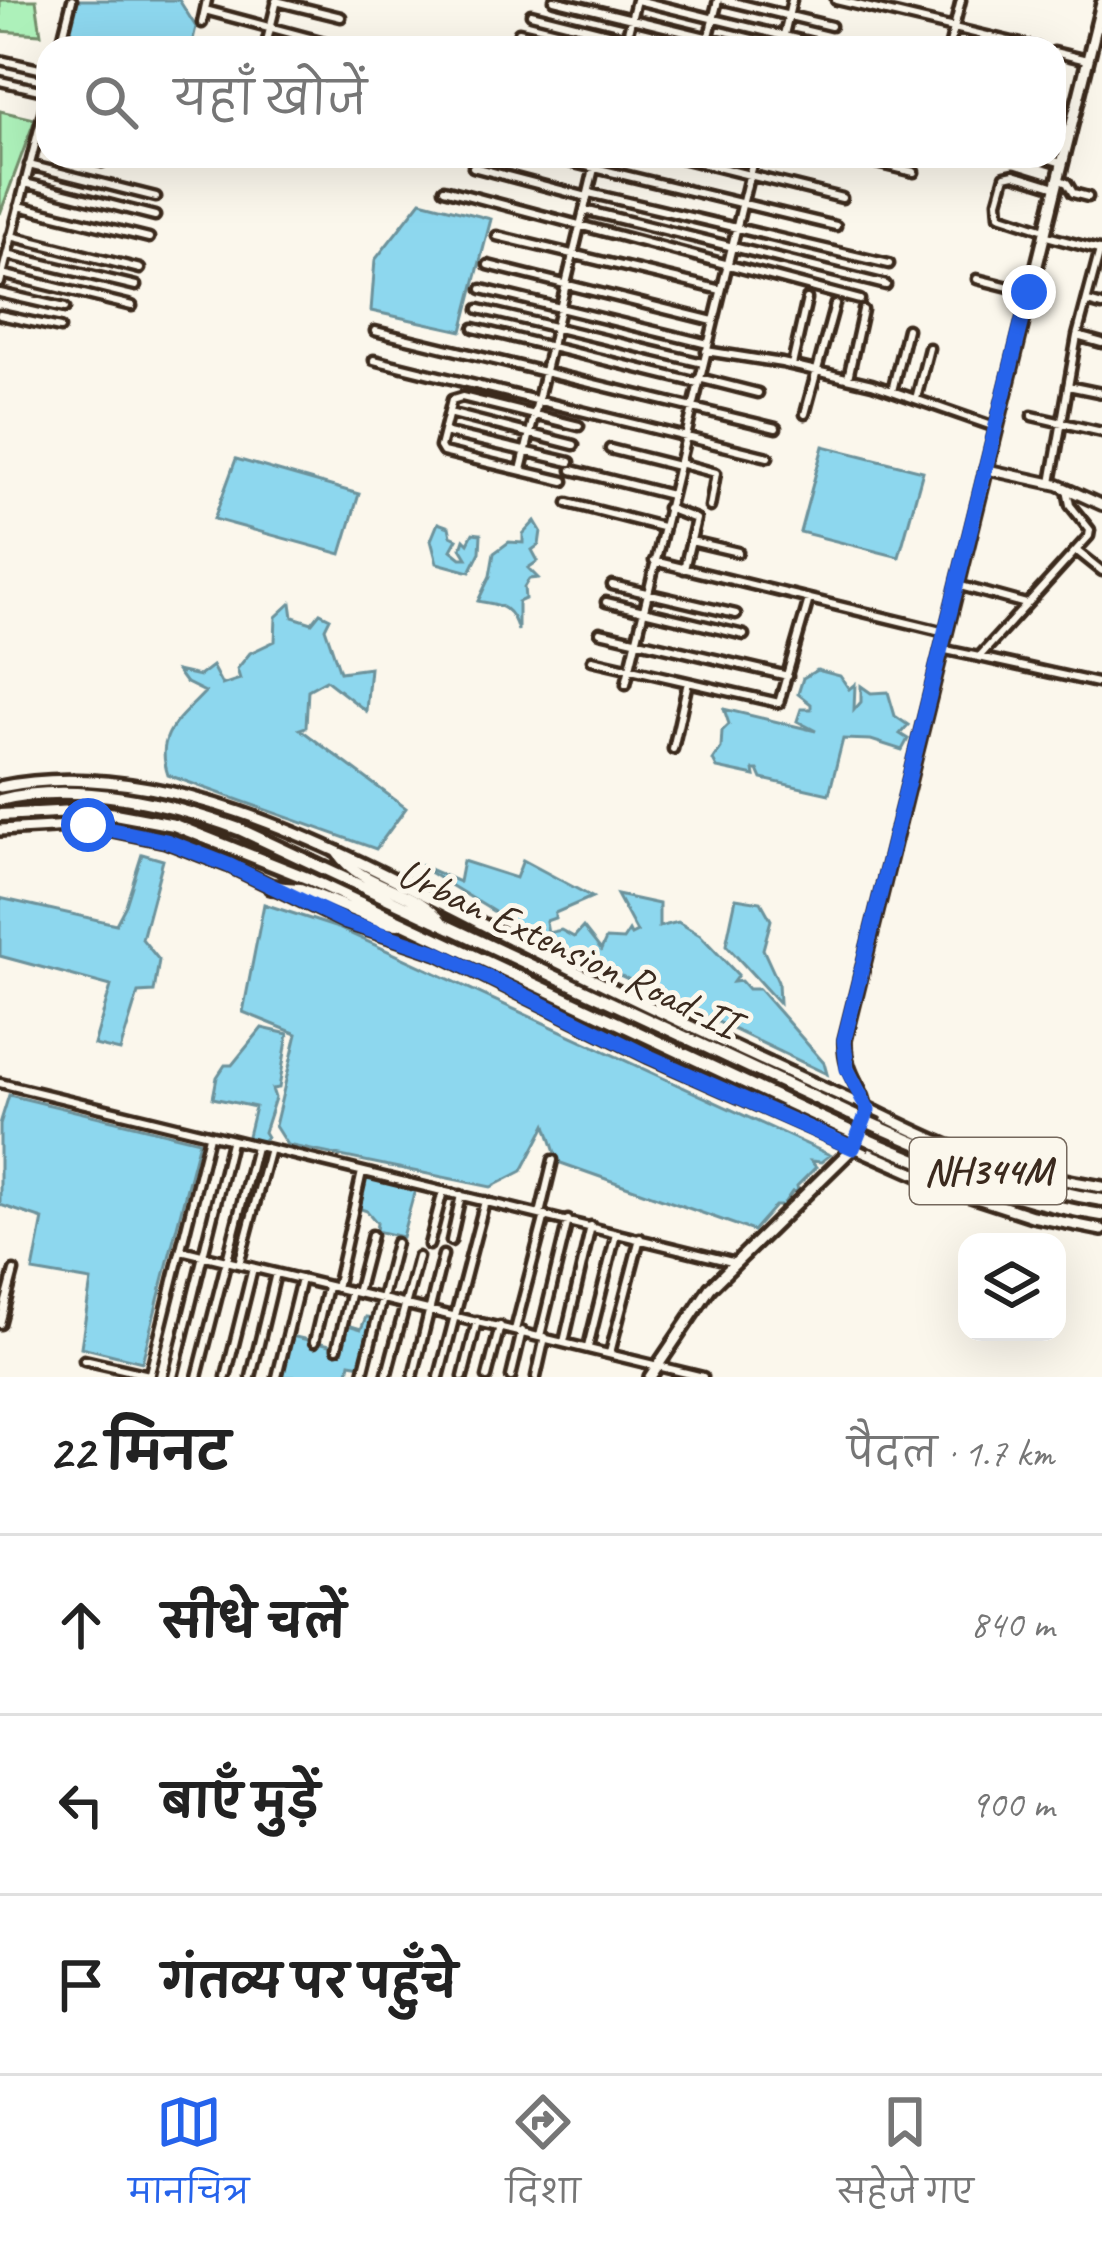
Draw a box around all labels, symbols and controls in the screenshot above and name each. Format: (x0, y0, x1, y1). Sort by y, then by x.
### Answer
search box (36, 36, 1066, 168)
icon: search (78, 69, 144, 135)
text: यहाँ खोजें (174, 71, 367, 128)
route end (1002, 265, 1056, 319)
route start (61, 798, 115, 852)
street label: Urban Extension Road-II (389, 846, 754, 1054)
road number: NH344M (910, 1138, 1066, 1204)
map controls (958, 1233, 1066, 1341)
button: layers (958, 1233, 1066, 1341)
text: 22 मिनट (48, 1420, 230, 1484)
text: पैदल · 1.7 km (847, 1429, 1054, 1478)
icon: ahead (48, 1592, 114, 1658)
text: सीधे चलें (162, 1594, 346, 1651)
text: 840 m (970, 1600, 1054, 1649)
icon: left (48, 1772, 114, 1838)
text: बाएँ मुड़ें (162, 1774, 319, 1831)
text: 900 m (970, 1780, 1054, 1829)
icon: arrive (48, 1952, 114, 2018)
text: गंतव्य पर पहुँचे (162, 1954, 457, 2011)
tab: मानचित्र (128, 2089, 249, 2228)
tab: दिशा (506, 2089, 581, 2228)
tab: सहेजे गए (837, 2089, 974, 2228)

